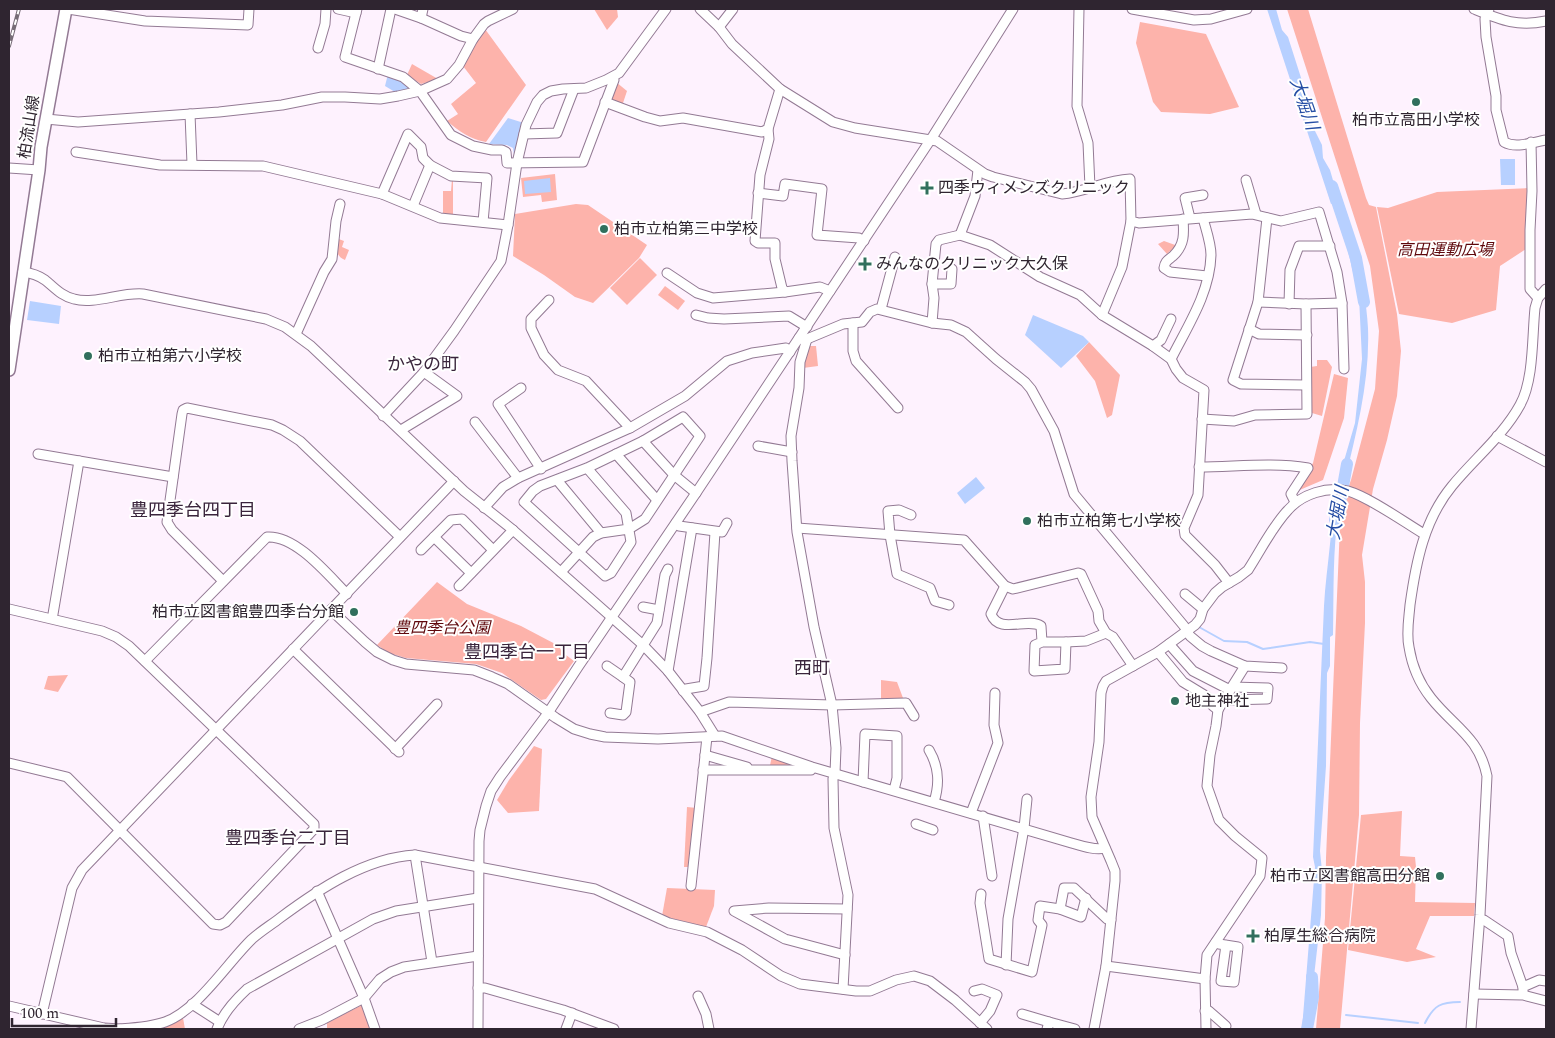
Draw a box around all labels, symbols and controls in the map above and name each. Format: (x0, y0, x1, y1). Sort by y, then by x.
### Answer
water label: 大堀川 (1282, 74, 1326, 136)
street label: 柏流山線 (12, 94, 46, 160)
marker: 柏市立高田小学校 (1410, 96, 1422, 108)
place label: 柏市立高田小学校 (1352, 108, 1480, 132)
place label: 四季ウィメンズクリニック (938, 176, 1130, 200)
marker: 四季ウィメンズクリニック (920, 181, 934, 195)
place label: 柏市立柏第三中学校 (614, 217, 758, 241)
marker: 柏市立柏第三中学校 (598, 223, 610, 235)
park label: 高田運動広場 (1397, 238, 1495, 262)
place label: みんなのクリニック大久保 (876, 252, 1068, 276)
marker: みんなのクリニック大久保 (858, 257, 872, 271)
place label: 柏市立柏第六小学校 (98, 344, 242, 368)
marker: 柏市立柏第六小学校 (82, 350, 94, 362)
district label: かやの町 (387, 351, 459, 378)
water label: 大堀川 (1320, 482, 1356, 542)
district label: 豊四季台四丁目 (130, 497, 256, 524)
place label: 柏市立柏第七小学校 (1037, 509, 1181, 533)
marker: 柏市立柏第七小学校 (1021, 515, 1033, 527)
place label: 柏市立図書館豊四季台分館 (152, 600, 344, 624)
marker: 柏市立図書館豊四季台分館 (348, 606, 360, 618)
park label: 豊四季台公園 (394, 616, 492, 640)
district label: 豊四季台一丁目 (464, 639, 590, 666)
district label: 西町 (794, 655, 830, 682)
place label: 地主神社 (1185, 689, 1249, 713)
marker: 地主神社 (1169, 695, 1181, 707)
district label: 豊四季台二丁目 (225, 825, 351, 852)
place label: 柏市立図書館高田分館 (1270, 864, 1430, 888)
marker: 柏市立図書館高田分館 (1434, 870, 1446, 882)
place label: 柏厚生総合病院 (1264, 924, 1376, 948)
marker: 柏厚生総合病院 (1246, 929, 1260, 943)
scale bar (12, 996, 116, 1028)
text: 100 m (20, 1002, 59, 1025)

